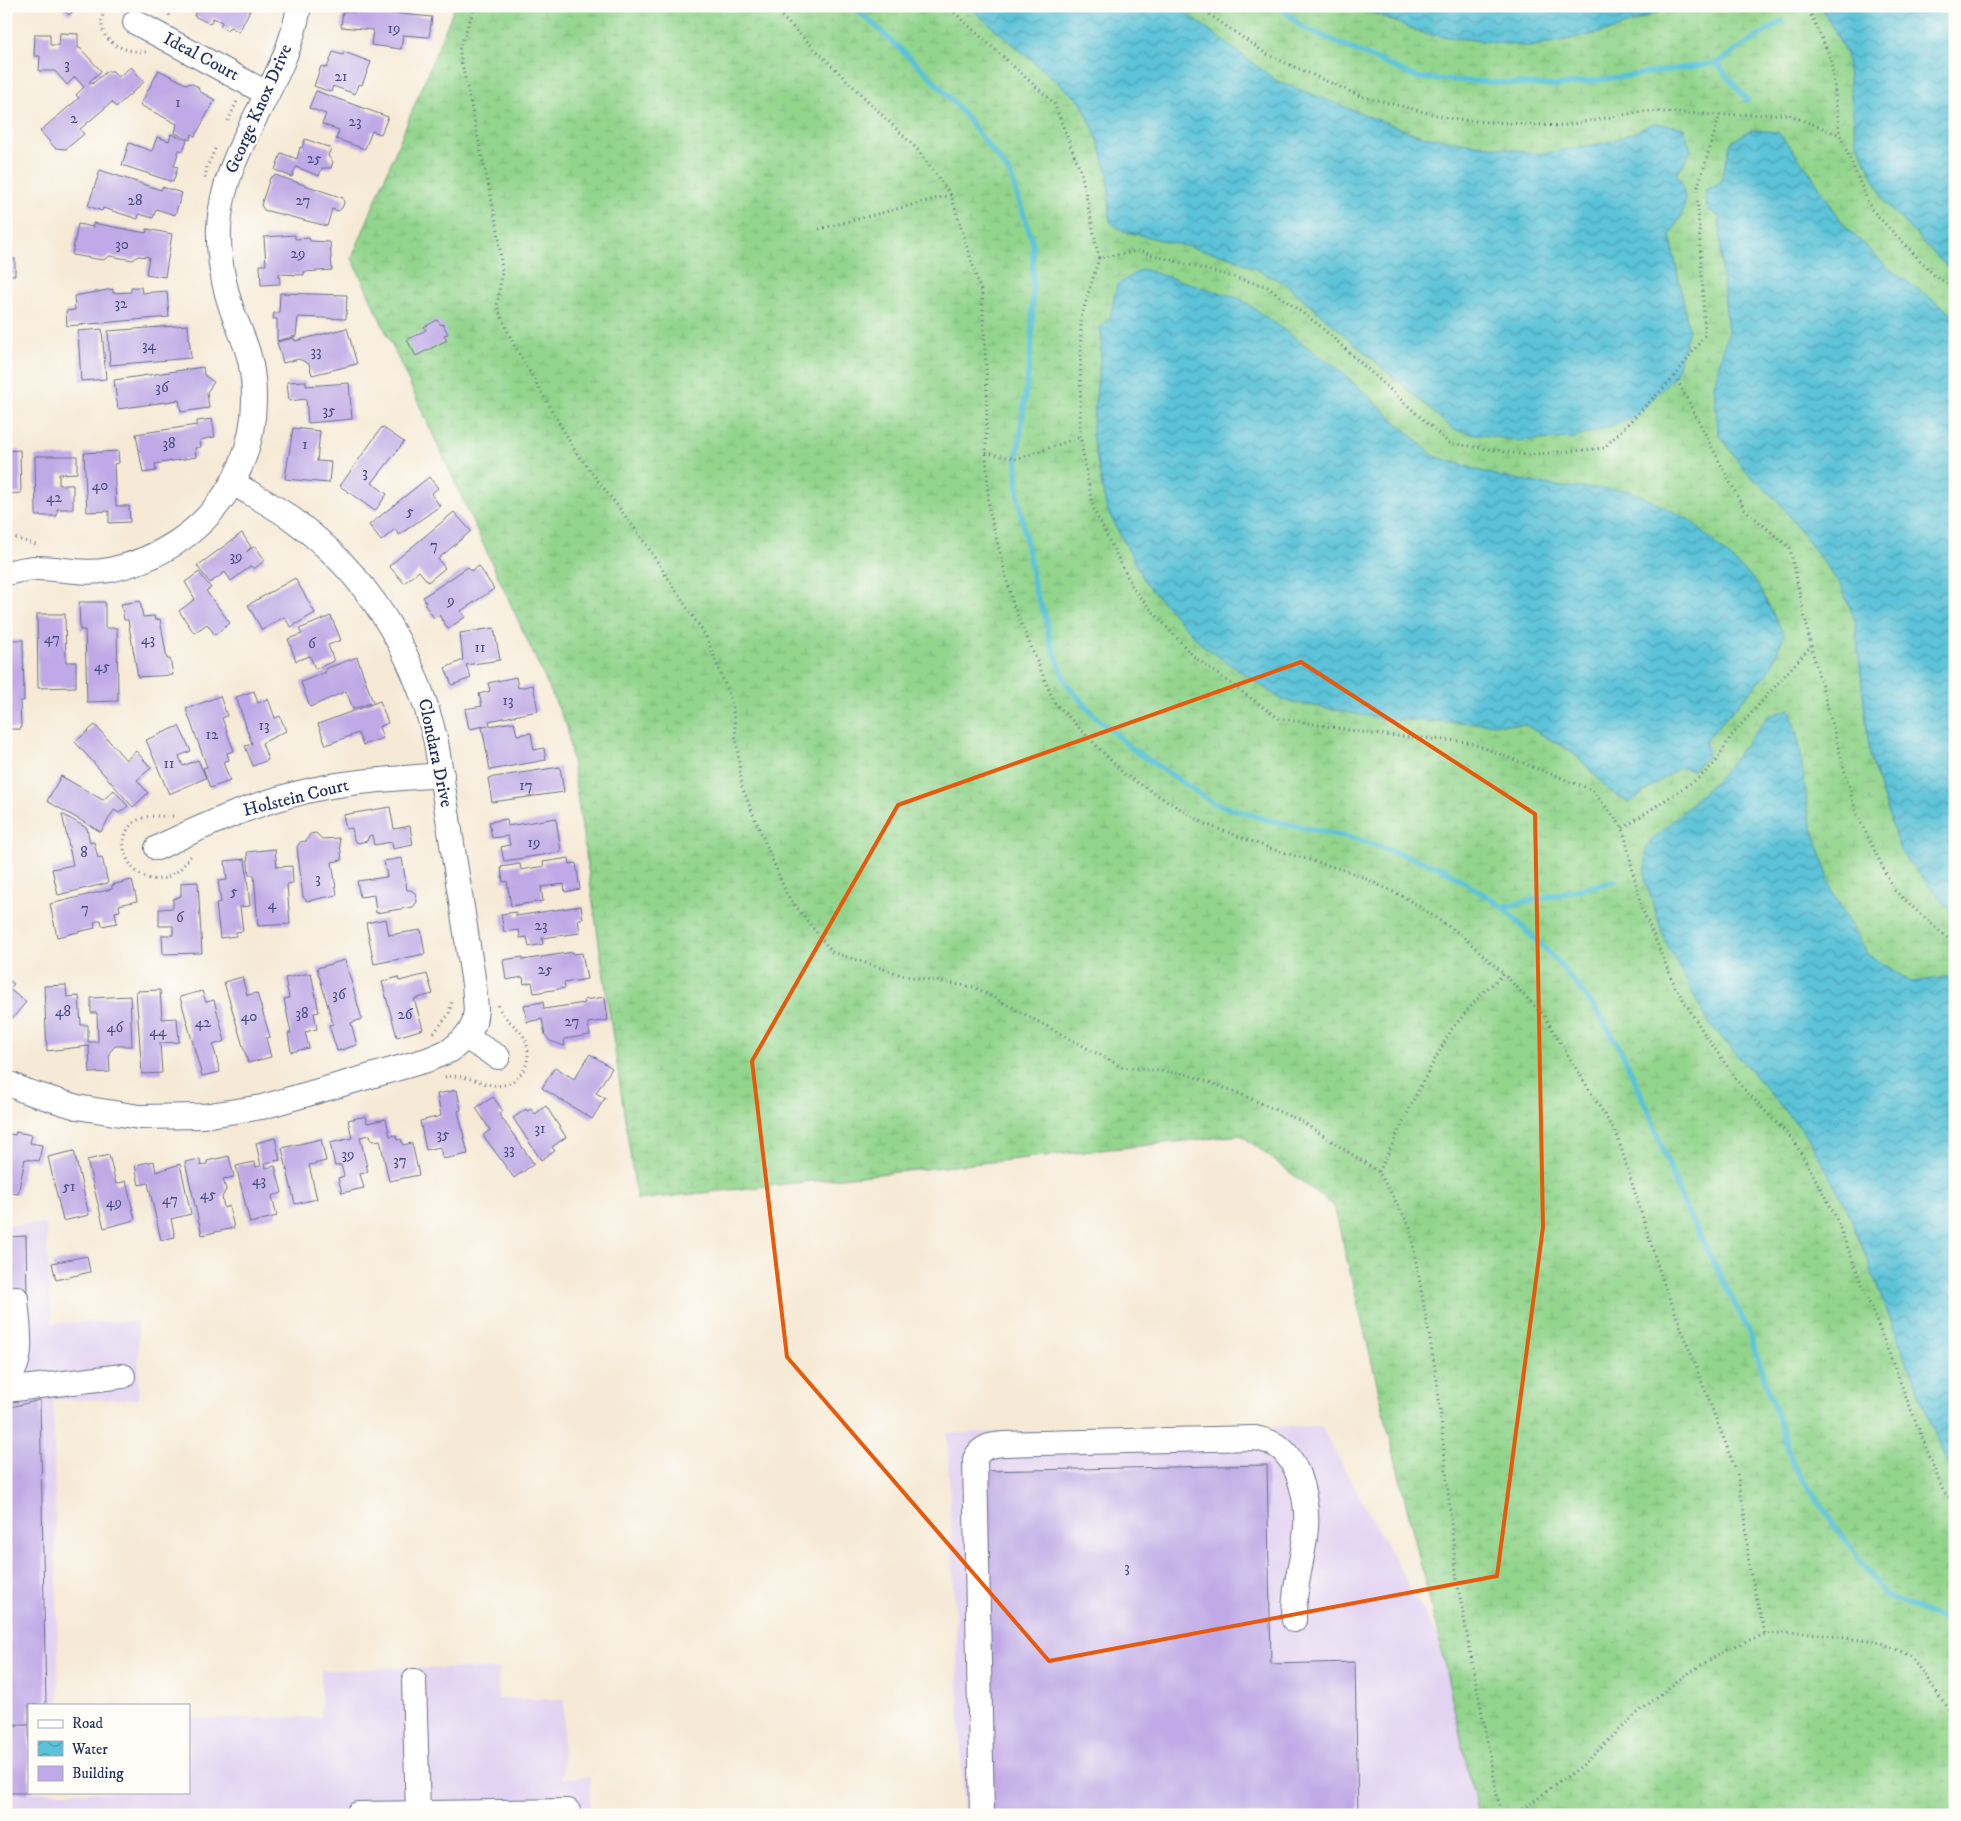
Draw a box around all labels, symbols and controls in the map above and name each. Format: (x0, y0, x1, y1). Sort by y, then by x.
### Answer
house number: 19 (388, 19, 400, 38)
street label: Ideal Court (159, 28, 243, 86)
street label: George Knox Drive (221, 41, 297, 177)
house number: 3 (64, 55, 70, 74)
house number: 21 (335, 67, 347, 86)
house number: 1 (175, 93, 181, 112)
house number: 2 (70, 109, 78, 128)
house number: 23 (349, 112, 361, 131)
house number: 25 (307, 149, 322, 168)
house number: 28 (128, 191, 142, 210)
house number: 27 (296, 191, 311, 210)
house number: 30 (115, 235, 129, 254)
house number: 29 (291, 244, 305, 263)
house number: 32 (115, 294, 128, 313)
house number: 34 (142, 336, 156, 355)
house number: 33 (310, 342, 322, 361)
house number: 36 (155, 378, 170, 397)
house number: 35 (322, 401, 336, 420)
house number: 38 (162, 434, 176, 453)
house number: 1 (302, 435, 308, 454)
house number: 3 (362, 463, 368, 482)
house number: 40 (92, 476, 108, 495)
house number: 42 (46, 488, 63, 507)
house number: 5 (406, 502, 414, 521)
house number: 7 (430, 536, 438, 555)
house number: 39 (229, 547, 243, 566)
house number: 9 (446, 591, 455, 610)
house number: 47 (44, 629, 60, 648)
house number: 43 (141, 630, 155, 649)
house number: 6 (308, 634, 317, 653)
house number: 11 (474, 638, 486, 657)
house number: 45 (94, 657, 111, 676)
house number: 13 (502, 691, 514, 710)
street label: Clondara Drive (413, 697, 457, 809)
house number: 13 (258, 716, 270, 735)
house number: 12 (206, 725, 219, 744)
house number: 11 (163, 754, 175, 773)
street label: Holstein Court (241, 774, 351, 822)
house number: 17 (519, 776, 533, 795)
house number: 19 (528, 833, 540, 852)
house number: 8 (80, 843, 88, 862)
house number: 3 (315, 869, 321, 888)
house number: 5 (230, 882, 238, 901)
house number: 4 (268, 895, 277, 914)
house number: 7 (81, 899, 89, 918)
house number: 6 (176, 908, 185, 927)
house number: 23 (535, 916, 547, 935)
house number: 25 (538, 960, 553, 979)
house number: 36 (332, 985, 347, 1004)
house number: 48 (55, 1002, 71, 1021)
house number: 38 (295, 1004, 309, 1023)
house number: 26 (397, 1005, 414, 1024)
house number: 40 (241, 1007, 257, 1026)
house number: 27 (565, 1012, 580, 1031)
house number: 42 (195, 1013, 212, 1032)
house number: 46 (107, 1018, 124, 1037)
house number: 44 (149, 1022, 167, 1041)
house number: 31 (534, 1119, 546, 1138)
house number: 35 (436, 1125, 450, 1144)
house number: 33 (503, 1140, 515, 1159)
house number: 39 (341, 1145, 355, 1164)
house number: 37 (393, 1151, 407, 1170)
house number: 43 (252, 1171, 266, 1190)
house number: 51 (63, 1177, 75, 1196)
house number: 45 (200, 1185, 217, 1204)
house number: 47 (162, 1190, 178, 1209)
house number: 49 (106, 1193, 122, 1212)
house number: 3 (1124, 1558, 1130, 1577)
legend (28, 1704, 190, 1794)
text: Road (72, 1714, 104, 1733)
text: Water (71, 1740, 108, 1759)
text: Building (72, 1764, 124, 1783)

